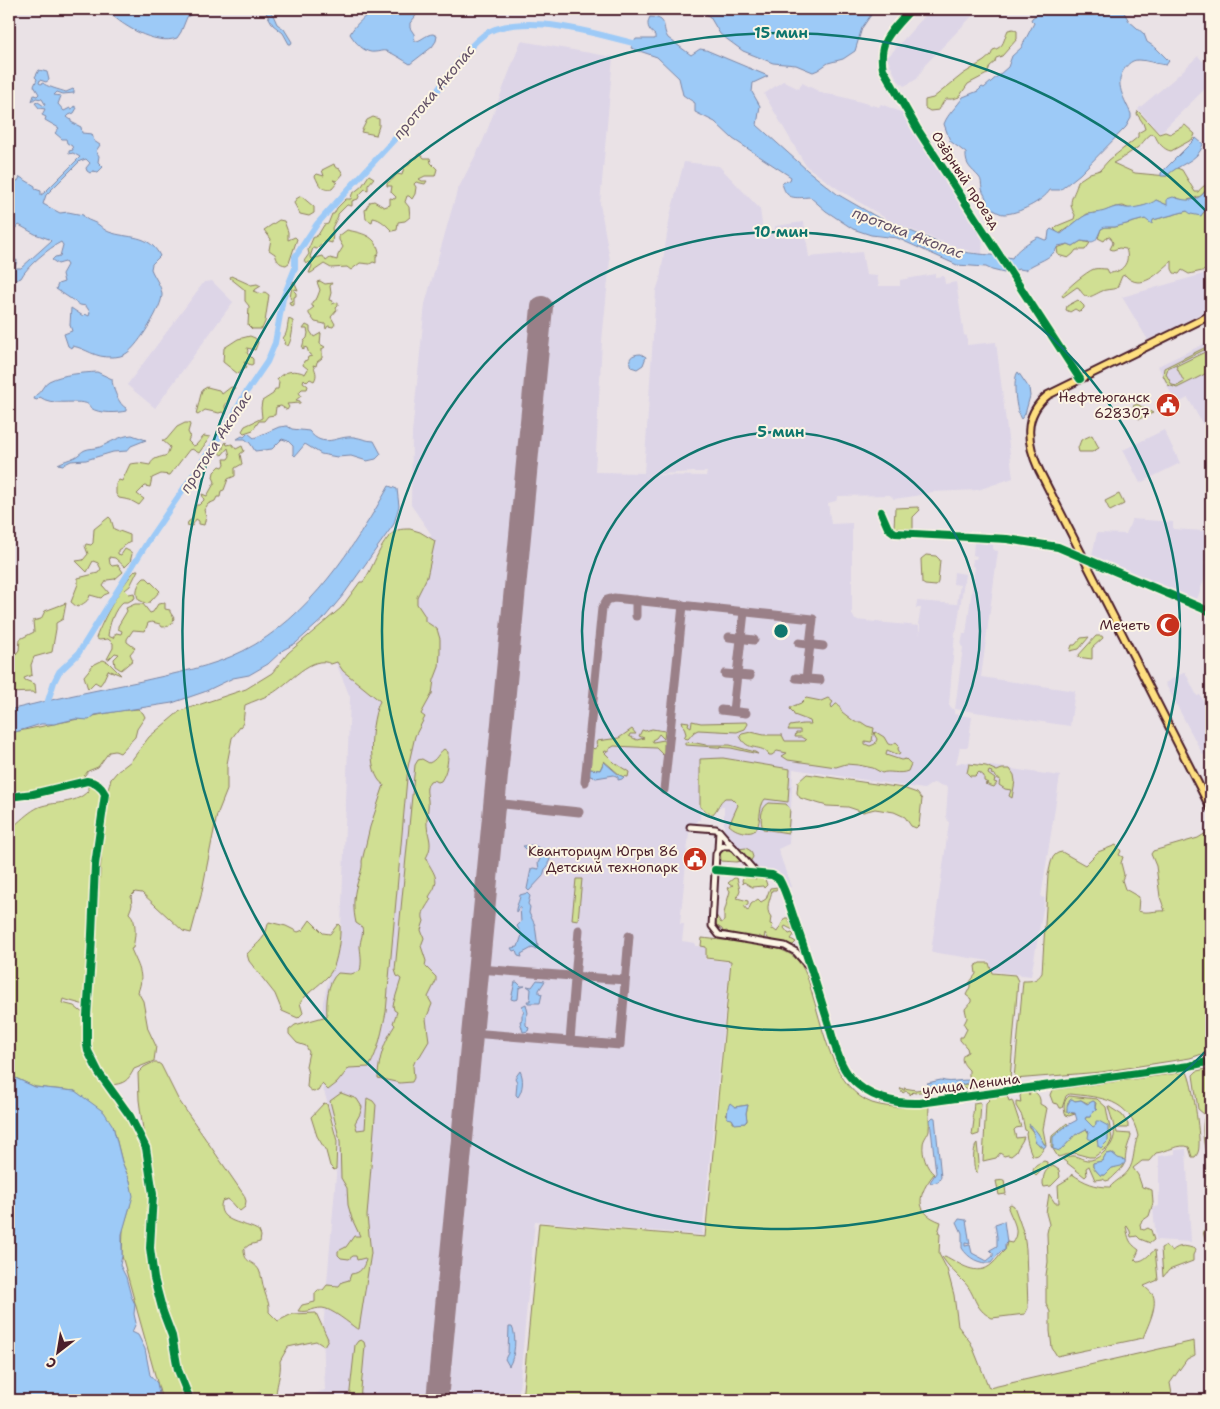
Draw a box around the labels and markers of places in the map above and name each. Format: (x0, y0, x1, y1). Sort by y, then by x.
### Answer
place label: Нефтеюганск 628307 (1059, 388, 1151, 422)
public building icon: Нефтеюганск 628307 (1155, 392, 1181, 418)
mosque icon: Мечеть (1155, 612, 1181, 638)
place label: Мечеть (1099, 616, 1150, 634)
centre of rings (772, 622, 790, 640)
place label: Кванториум Югры 86 Детский технопарк (528, 842, 679, 876)
public building icon: Кванториум Югры 86 Детский технопарк (682, 846, 708, 872)

